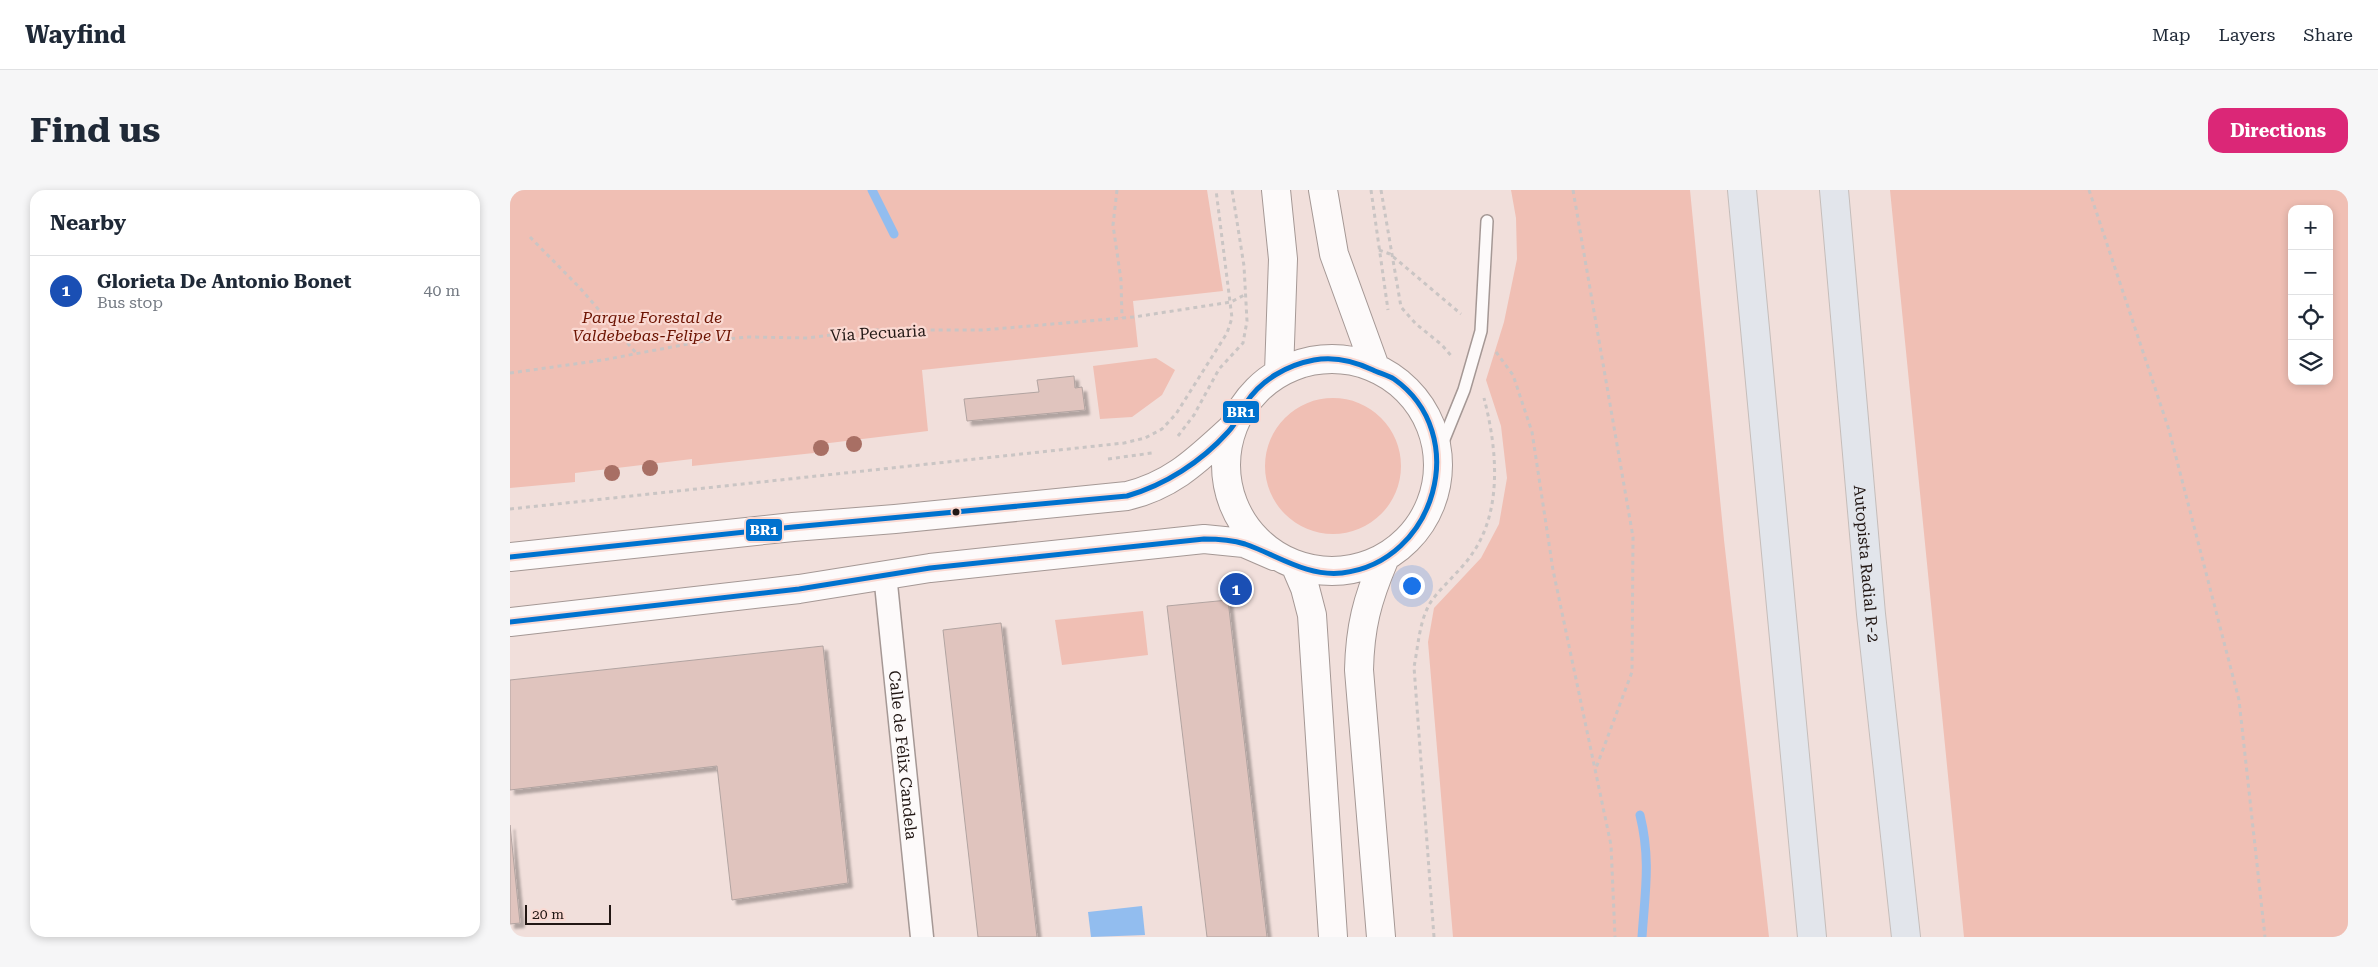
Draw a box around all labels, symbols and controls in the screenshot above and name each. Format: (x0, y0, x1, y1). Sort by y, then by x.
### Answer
text: Wayfind (25, 21, 126, 49)
text: Map (2152, 24, 2191, 45)
text: Layers (2219, 24, 2275, 45)
text: Share (2303, 24, 2353, 45)
button: Directions (2208, 108, 2348, 153)
text: Find us (30, 110, 160, 151)
map controls (2288, 205, 2333, 385)
button: + (2288, 205, 2333, 250)
text: Nearby (50, 211, 126, 235)
button: − (2288, 250, 2333, 295)
text: Glorieta De Antonio Bonet (97, 270, 351, 293)
text: 1 (62, 281, 70, 300)
text: 40 m (423, 281, 460, 300)
text: Bus stop (97, 293, 163, 312)
button: locate (2288, 295, 2333, 340)
park label: Parque Forestal de Valdebebas-Felipe VI (572, 308, 733, 345)
street label: Vía Pecuaria (830, 321, 927, 345)
button: layers (2288, 340, 2333, 385)
line badge: BR1 (1222, 400, 1260, 424)
text: BR1 (1227, 404, 1255, 420)
street label: Autopista Radial R-2 (1850, 484, 1884, 643)
unlabelled marker (951, 507, 961, 517)
line badge: BR1 (745, 518, 783, 542)
text: BR1 (750, 522, 778, 538)
pin: 1 (1220, 570, 1252, 608)
your location (1399, 573, 1425, 599)
street label: Calle de Félix Candela (885, 670, 922, 841)
scale bar (525, 902, 611, 925)
text: 20 m (532, 906, 564, 922)

